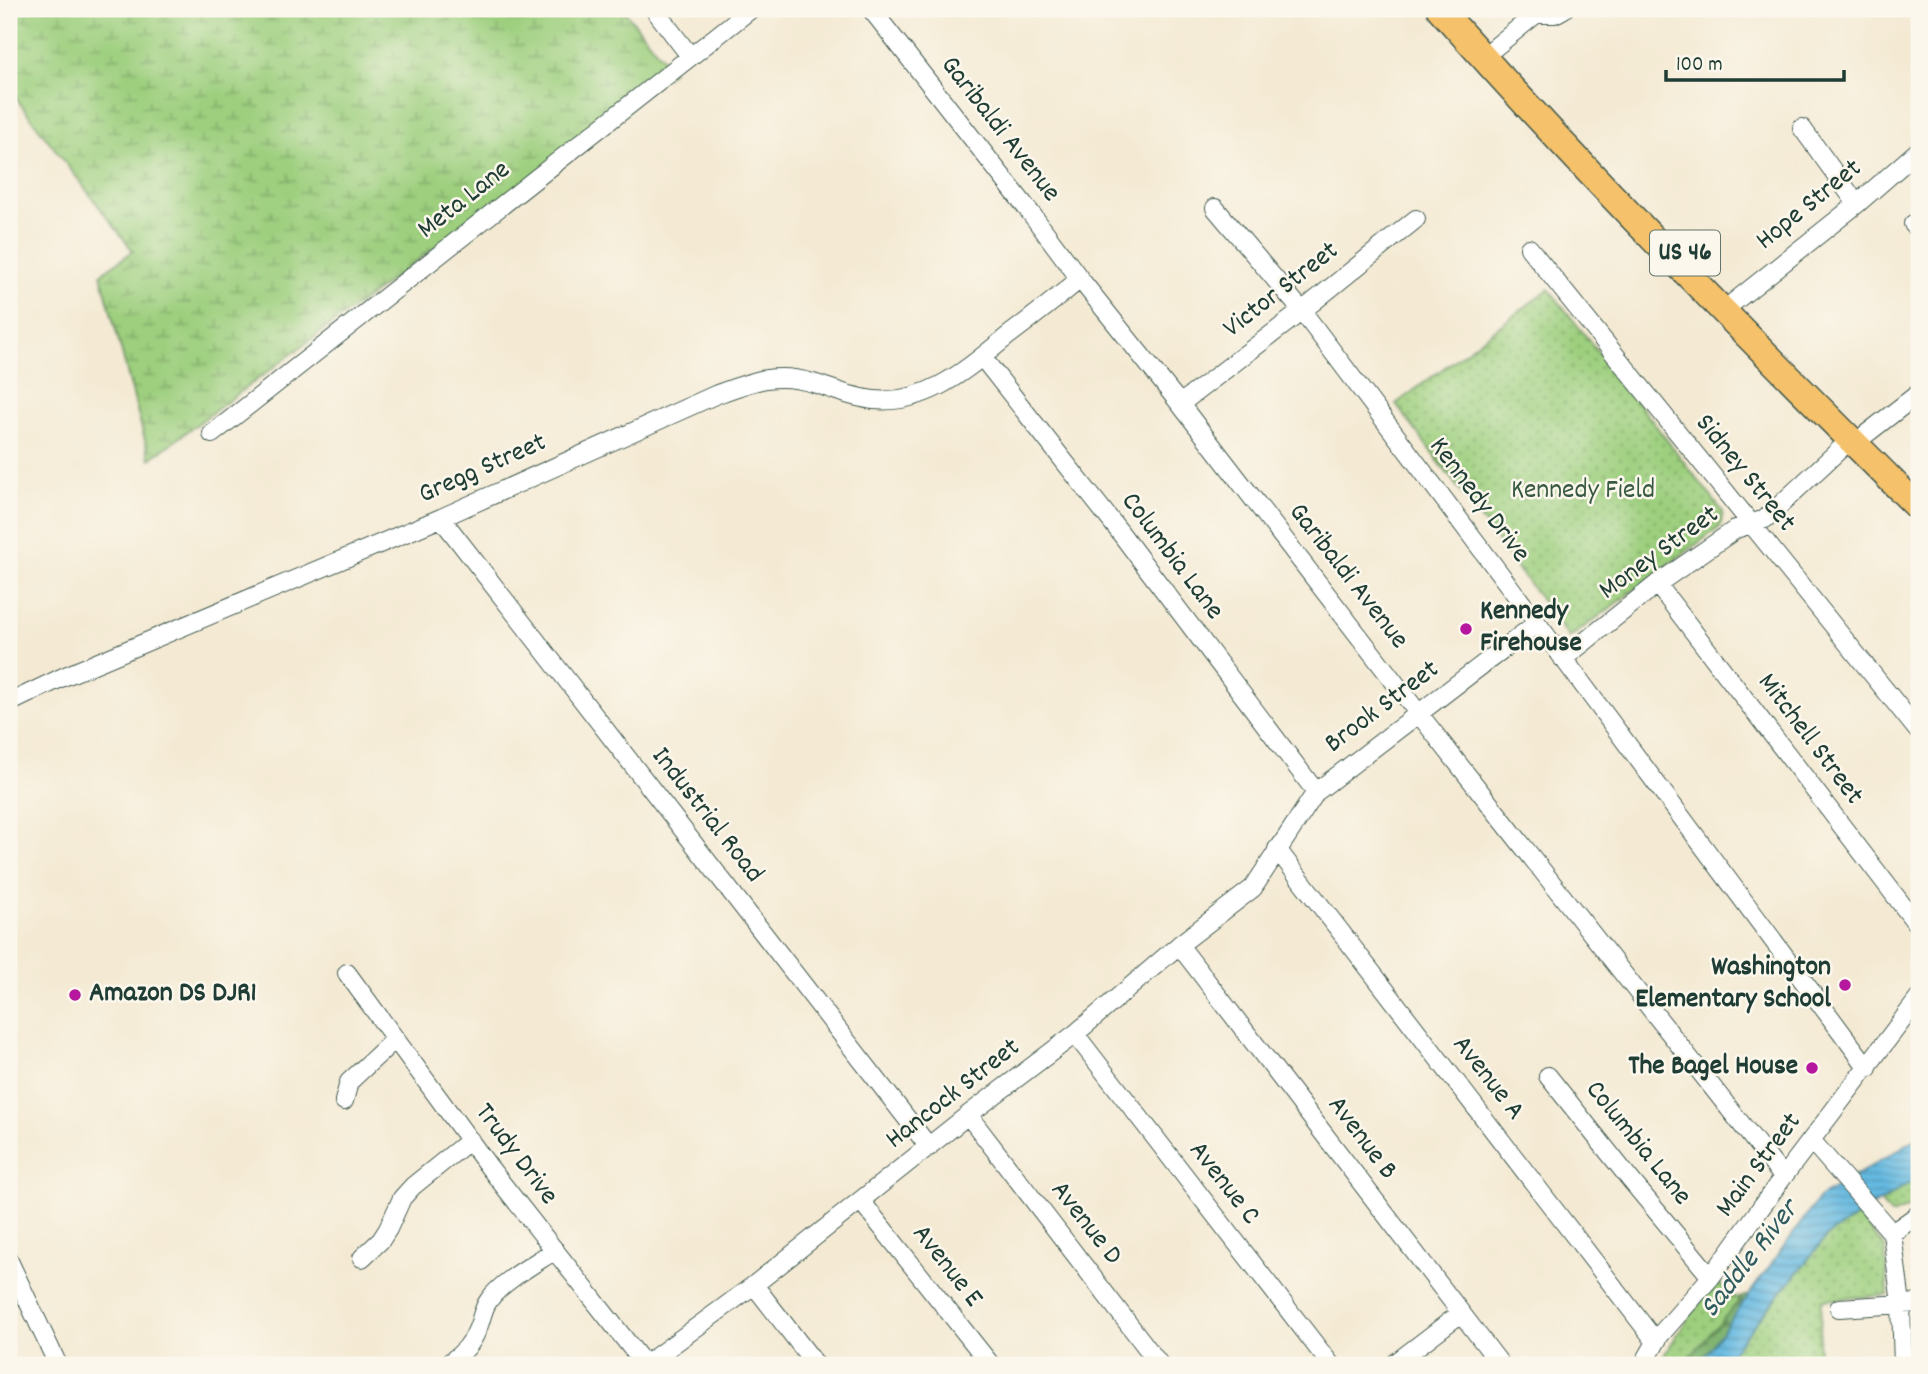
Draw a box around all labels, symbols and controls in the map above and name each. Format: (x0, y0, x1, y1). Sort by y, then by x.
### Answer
scale bar (1666, 38, 1844, 82)
street label: Garibaldi Avenue (929, 48, 1069, 212)
text: 100 m (1676, 51, 1723, 81)
street label: Hope Street (1748, 151, 1872, 261)
street label: Meta Lane (410, 152, 520, 250)
road number: US 46 (1650, 230, 1720, 276)
street label: Victor Street (1216, 233, 1348, 349)
street label: Sidney Street (1684, 406, 1804, 542)
street label: Gregg Street (413, 424, 553, 516)
street label: Kennedy Drive (1417, 430, 1539, 572)
park label: Kennedy Field (1511, 472, 1655, 512)
street label: Columbia Lane (1110, 485, 1232, 629)
street label: Garibaldi Avenue (1277, 495, 1417, 659)
street label: Money Street (1592, 497, 1728, 611)
place label: Kennedy Firehouse (1480, 593, 1582, 665)
marker: Kennedy Firehouse (1458, 621, 1474, 637)
street label: Brook Street (1317, 652, 1449, 764)
street label: Mitchell Street (1746, 666, 1872, 814)
street label: Industrial Road (640, 739, 772, 893)
place label: Washington Elementary School (1635, 949, 1831, 1021)
place label: Amazon DS DJR1 (89, 975, 257, 1015)
marker: Washington Elementary School (1837, 977, 1853, 993)
marker: Amazon DS DJR1 (67, 987, 83, 1003)
street label: Avenue A (1441, 1028, 1533, 1130)
street label: Hancock Street (878, 1030, 1030, 1160)
place label: The Bagel House (1628, 1048, 1798, 1088)
marker: The Bagel House (1804, 1060, 1820, 1076)
street label: Columbia Lane (1574, 1073, 1700, 1215)
street label: Avenue B (1316, 1089, 1406, 1189)
street label: Trudy Drive (463, 1096, 567, 1214)
street label: Main Street (1707, 1105, 1813, 1227)
street label: Avenue C (1177, 1134, 1269, 1235)
street label: Avenue D (1039, 1173, 1131, 1275)
water label: Saddle River (1691, 1190, 1813, 1328)
street label: Avenue E (901, 1217, 991, 1317)

